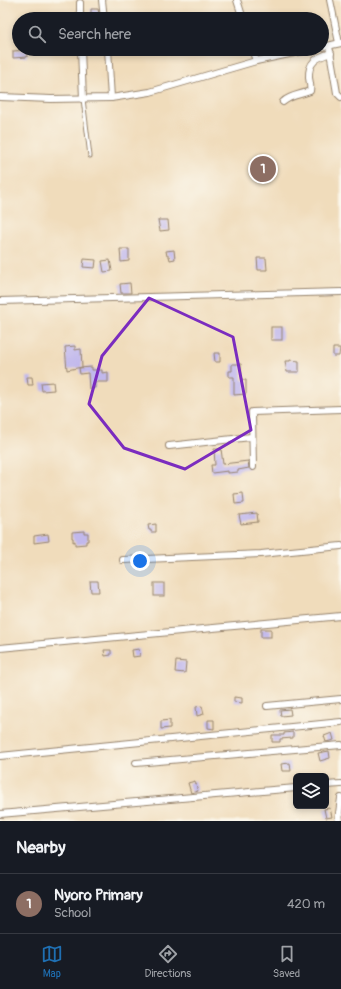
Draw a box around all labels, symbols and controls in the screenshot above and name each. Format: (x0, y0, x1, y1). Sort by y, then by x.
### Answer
search box (12, 12, 329, 56)
icon: search (26, 23, 48, 45)
text: Search here (58, 25, 131, 44)
pin: 1 (250, 154, 276, 184)
your location (130, 551, 150, 571)
map controls (293, 773, 329, 809)
button: layers (293, 773, 329, 809)
text: Nearby (16, 837, 65, 858)
text: Nyoro Primary (54, 886, 143, 905)
text: 1 (26, 896, 32, 912)
text: 420 m (287, 896, 325, 912)
text: School (54, 905, 91, 921)
tab: Map (41, 943, 63, 980)
tab: Directions (145, 943, 191, 980)
tab: Saved (273, 943, 300, 980)

